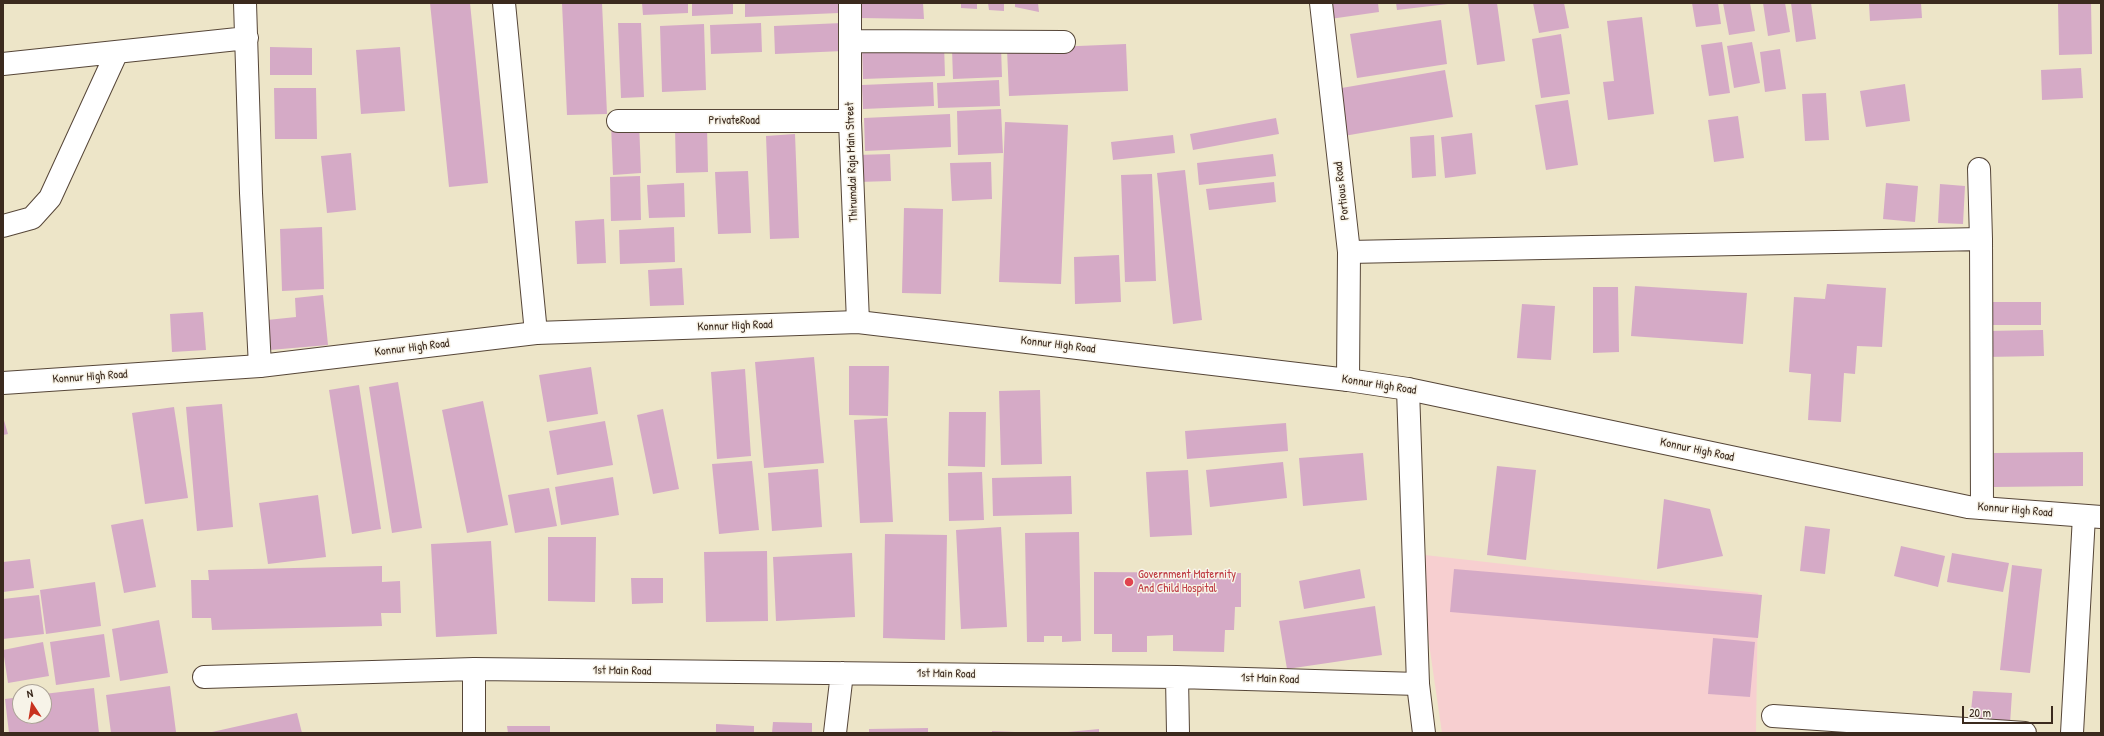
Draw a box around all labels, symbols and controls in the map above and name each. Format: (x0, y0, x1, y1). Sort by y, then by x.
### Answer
street label: Thirumalai Raja Main Street (843, 102, 861, 222)
street label: PrivateRoad (708, 114, 760, 128)
street label: Portious Road (1331, 161, 1353, 221)
street label: Konnur High Road (697, 317, 773, 335)
street label: Konnur High Road (1020, 333, 1096, 357)
street label: Konnur High Road (374, 336, 450, 360)
street label: Konnur High Road (52, 367, 128, 387)
street label: Konnur High Road (1341, 372, 1417, 398)
street label: Konnur High Road (1659, 435, 1735, 465)
street label: Konnur High Road (1977, 500, 2053, 520)
place label: Government Maternity And Child Hospital (1138, 568, 1236, 596)
marker: Government Maternity And Child Hospital (1123, 576, 1135, 588)
street label: 1st Main Road (593, 663, 651, 679)
street label: 1st Main Road (917, 666, 975, 682)
street label: 1st Main Road (1241, 671, 1299, 687)
north arrow (12, 684, 52, 724)
text: N (25, 686, 34, 701)
scale bar (1964, 698, 2055, 724)
text: 20 m (1969, 704, 1991, 721)

